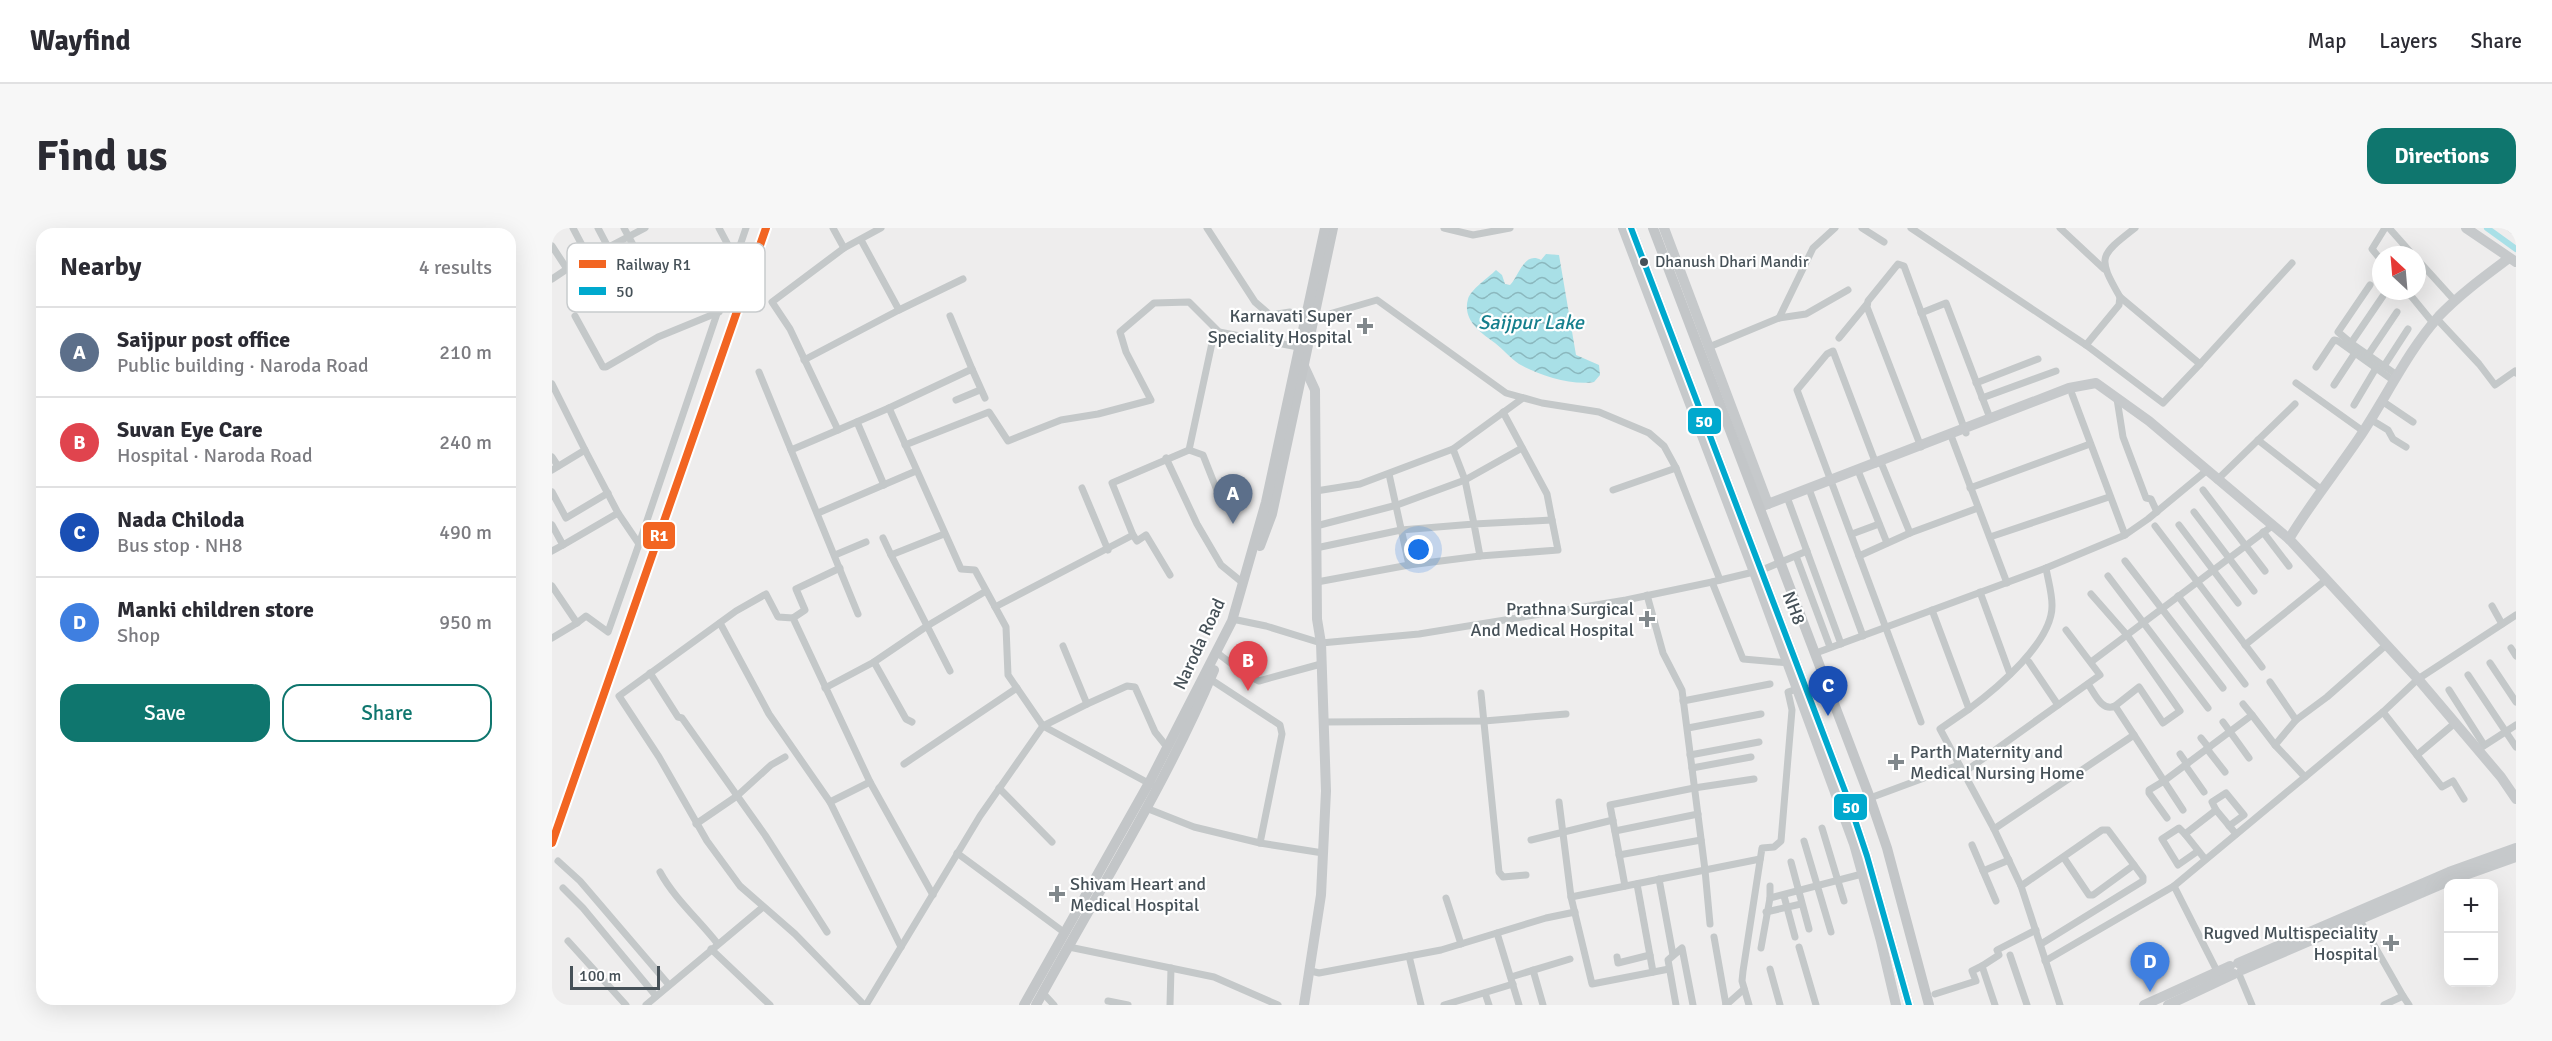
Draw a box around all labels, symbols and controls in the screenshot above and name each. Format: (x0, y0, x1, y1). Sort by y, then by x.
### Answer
text: Wayfind (30, 24, 131, 58)
text: Map (2308, 28, 2346, 54)
text: Layers (2379, 28, 2437, 54)
text: Share (2470, 28, 2522, 54)
button: Directions (2367, 128, 2516, 184)
text: Find us (36, 131, 167, 182)
legend (567, 243, 765, 312)
north arrow (2372, 246, 2426, 300)
text: Nearby (60, 251, 141, 283)
place label: Dhanush Dhari Mandir (1655, 252, 1809, 272)
text: 4 results (419, 255, 492, 280)
text: Railway R1 (616, 255, 691, 275)
marker: Dhanush Dhari Mandir (1638, 256, 1650, 268)
text: 50 (616, 282, 633, 302)
place label: Karnavati Super Speciality Hospital (1208, 305, 1352, 348)
water label: Saijpur Lake (1478, 310, 1585, 335)
marker: Karnavati Super Speciality Hospital (1356, 317, 1374, 335)
text: Saijpur post office (117, 326, 290, 353)
text: A (73, 340, 86, 365)
text: 210 m (439, 340, 492, 365)
text: Public building · Naroda Road (117, 353, 369, 378)
line badge: 50 (1687, 407, 1722, 435)
text: 50 (1695, 412, 1713, 432)
text: Suvan Eye Care (117, 416, 263, 443)
text: B (73, 430, 86, 455)
text: 240 m (439, 430, 492, 455)
text: Hospital · Naroda Road (117, 443, 313, 468)
pin: A (1214, 474, 1252, 524)
text: Nada Chiloda (117, 506, 245, 533)
text: C (73, 520, 86, 545)
text: 490 m (439, 520, 492, 545)
line badge: R1 (642, 521, 676, 550)
text: R1 (650, 526, 669, 546)
text: Bus stop · NH8 (117, 533, 243, 558)
your location (1404, 535, 1433, 564)
street label: NH8 (1778, 588, 1810, 628)
street label: Naroda Road (1168, 595, 1230, 693)
text: Manki children store (117, 596, 314, 623)
place label: Prathna Surgical And Medical Hospital (1471, 598, 1634, 641)
text: D (73, 610, 86, 635)
text: 950 m (439, 610, 492, 635)
marker: Prathna Surgical And Medical Hospital (1638, 610, 1656, 628)
text: Shop (117, 623, 160, 648)
pin: B (1228, 642, 1268, 691)
pin: C (1808, 666, 1848, 716)
button: Save (60, 684, 270, 742)
button: Share (282, 684, 492, 742)
place label: Parth Maternity and Medical Nursing Home (1910, 741, 2084, 784)
marker: Parth Maternity and Medical Nursing Home (1887, 753, 1905, 771)
line badge: 50 (1833, 793, 1868, 821)
text: 50 (1842, 798, 1860, 818)
place label: Shivam Heart and Medical Hospital (1070, 873, 1206, 916)
map controls (2444, 879, 2498, 987)
button: + (2444, 879, 2498, 933)
marker: Shivam Heart and Medical Hospital (1048, 885, 1066, 903)
place label: Rugved Multispeciality Hospital (2203, 922, 2379, 965)
button: − (2444, 933, 2498, 987)
marker: Rugved Multispeciality Hospital (2382, 934, 2400, 952)
pin: D (2130, 942, 2170, 992)
scale bar (570, 963, 660, 990)
text: 100 m (579, 966, 621, 986)

